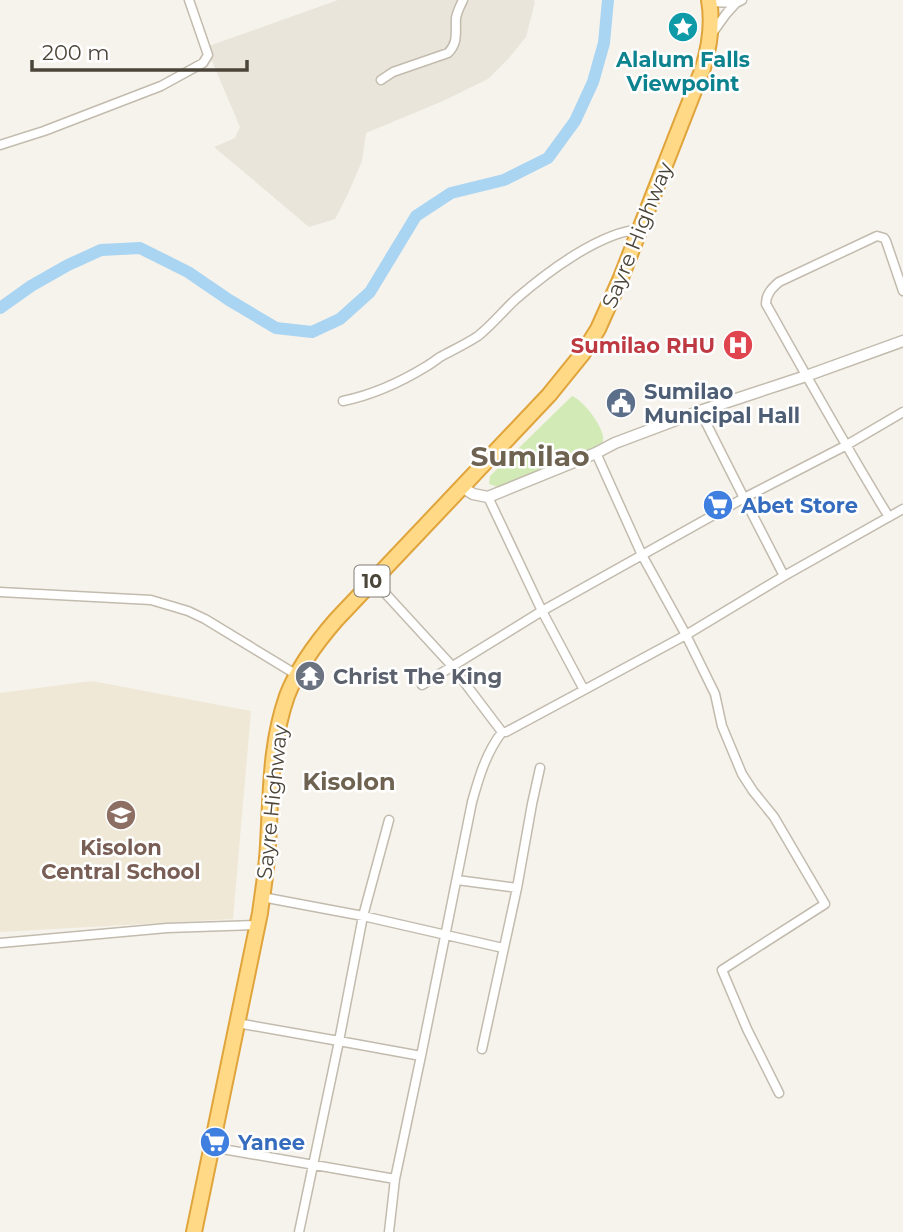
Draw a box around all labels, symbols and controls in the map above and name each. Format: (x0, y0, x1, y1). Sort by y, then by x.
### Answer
place icon: Alalum Falls Viewpoint (666, 10, 700, 44)
scale bar (32, 28, 247, 72)
text: 200 m (42, 40, 109, 65)
place label: Alalum Falls Viewpoint (615, 47, 750, 96)
street label: Sayre Highway (596, 158, 678, 312)
hospital icon: Sumilao RHU (721, 328, 755, 362)
place label: Sumilao RHU (571, 333, 715, 358)
place label: Sumilao Municipal Hall (644, 379, 800, 428)
public building icon: Sumilao Municipal Hall (604, 386, 638, 420)
district label: Sumilao (470, 439, 590, 473)
supermarket icon: Abet Store (701, 488, 735, 522)
place label: Abet Store (740, 493, 858, 518)
road number: 10 (354, 566, 390, 596)
temple icon: Christ The King (293, 659, 327, 693)
place label: Christ The King (333, 664, 502, 689)
street label: Sayre Highway (251, 723, 293, 880)
district label: Kisolon (303, 767, 395, 796)
school or university icon: Kisolon Central School (104, 798, 138, 832)
place label: Kisolon Central School (41, 835, 201, 884)
supermarket icon: Yanee (198, 1125, 232, 1159)
place label: Yanee (237, 1130, 305, 1155)

